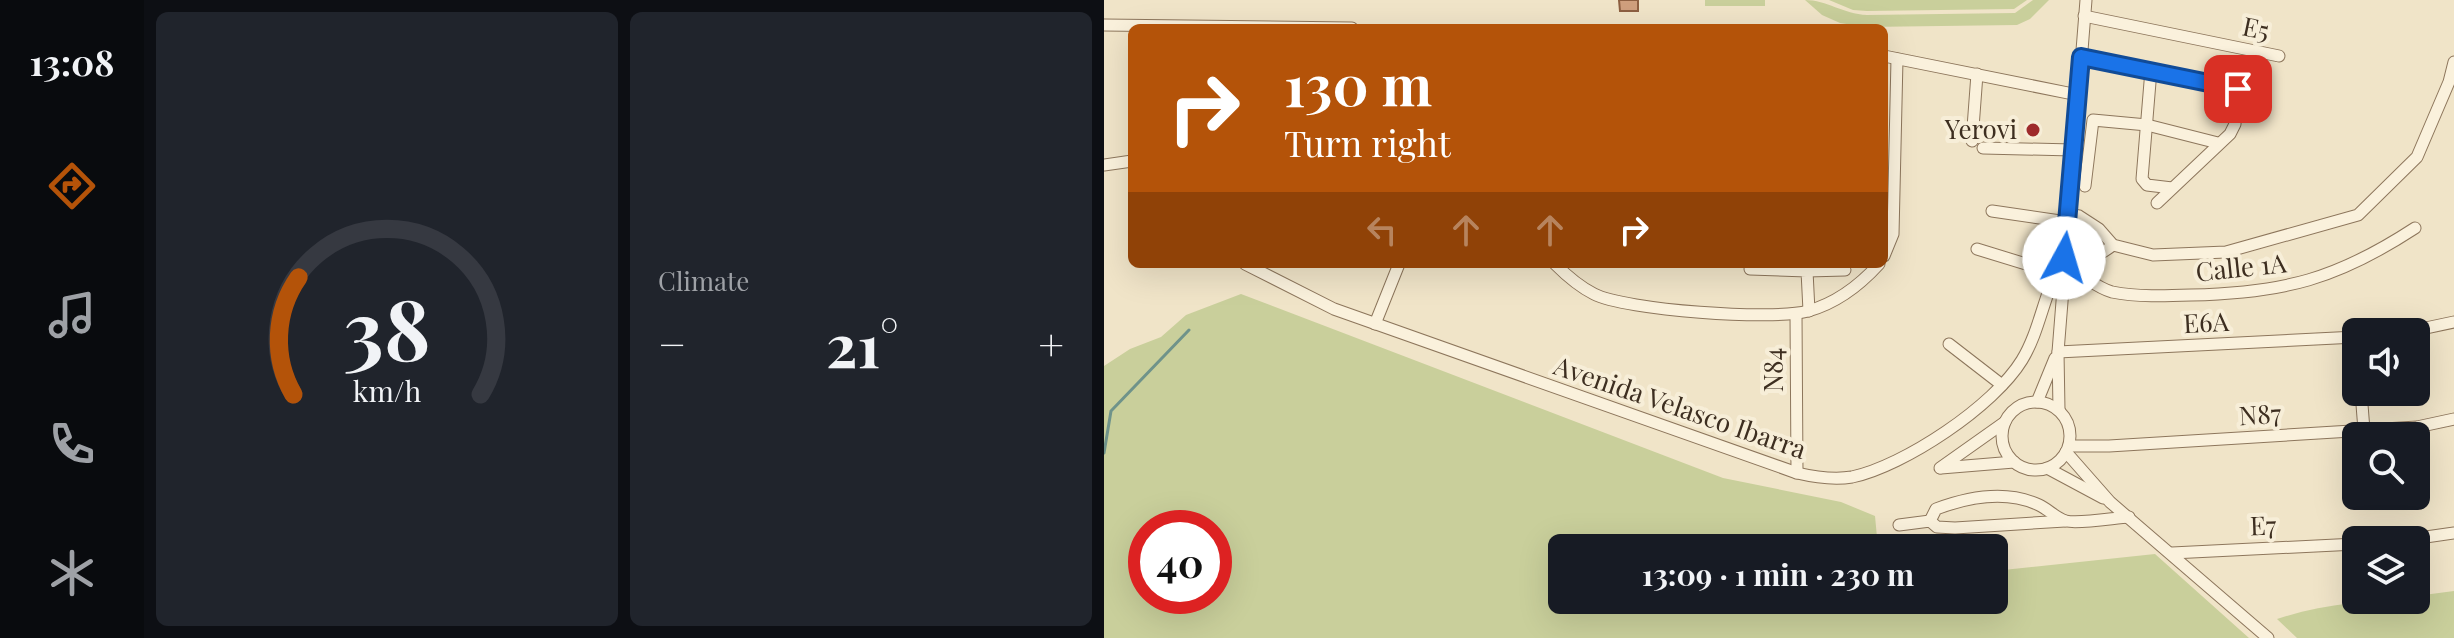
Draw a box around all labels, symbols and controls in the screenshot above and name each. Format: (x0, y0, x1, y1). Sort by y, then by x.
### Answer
street label: E5 (2240, 8, 2273, 47)
text: 13:08 (30, 37, 114, 85)
text: 130 m (1284, 46, 1432, 121)
pin (2204, 55, 2272, 123)
icon: right (1152, 56, 1256, 160)
icon: arrive (2216, 67, 2260, 111)
place label: Yerovi (1944, 111, 2017, 146)
text: Turn right (1284, 118, 1451, 166)
marker: Yerovi (2024, 121, 2042, 139)
icon: directions (44, 158, 100, 214)
icon: left (1360, 208, 1404, 252)
icon: ahead (1444, 208, 1488, 252)
icon: ahead (1528, 208, 1572, 252)
icon: right (1612, 208, 1656, 252)
position arrow (2022, 216, 2106, 300)
street label: Calle 1A (2194, 244, 2289, 289)
text: Climate (658, 263, 749, 298)
text: 38 (343, 271, 431, 382)
icon: music (44, 287, 100, 343)
text: 21° (826, 303, 899, 383)
street label: E6A (2182, 303, 2230, 340)
text: − (658, 313, 686, 372)
text: + (1038, 313, 1064, 372)
map controls (2342, 318, 2430, 614)
button: sound (2342, 318, 2430, 406)
street label: Avenida Velasco Ibarra (1549, 347, 1811, 466)
street label: N84 (1755, 348, 1790, 392)
text: km/h (353, 371, 421, 409)
street label: N87 (2238, 395, 2283, 432)
icon: phone (44, 416, 100, 472)
button: search (2342, 422, 2430, 510)
street label: E7 (2249, 507, 2277, 542)
speed limit sign: 40 (1128, 510, 1232, 614)
button: layers (2342, 526, 2430, 614)
icon: climate (44, 545, 100, 601)
text: 13:09 · 1 min · 230 m (1642, 554, 1914, 594)

